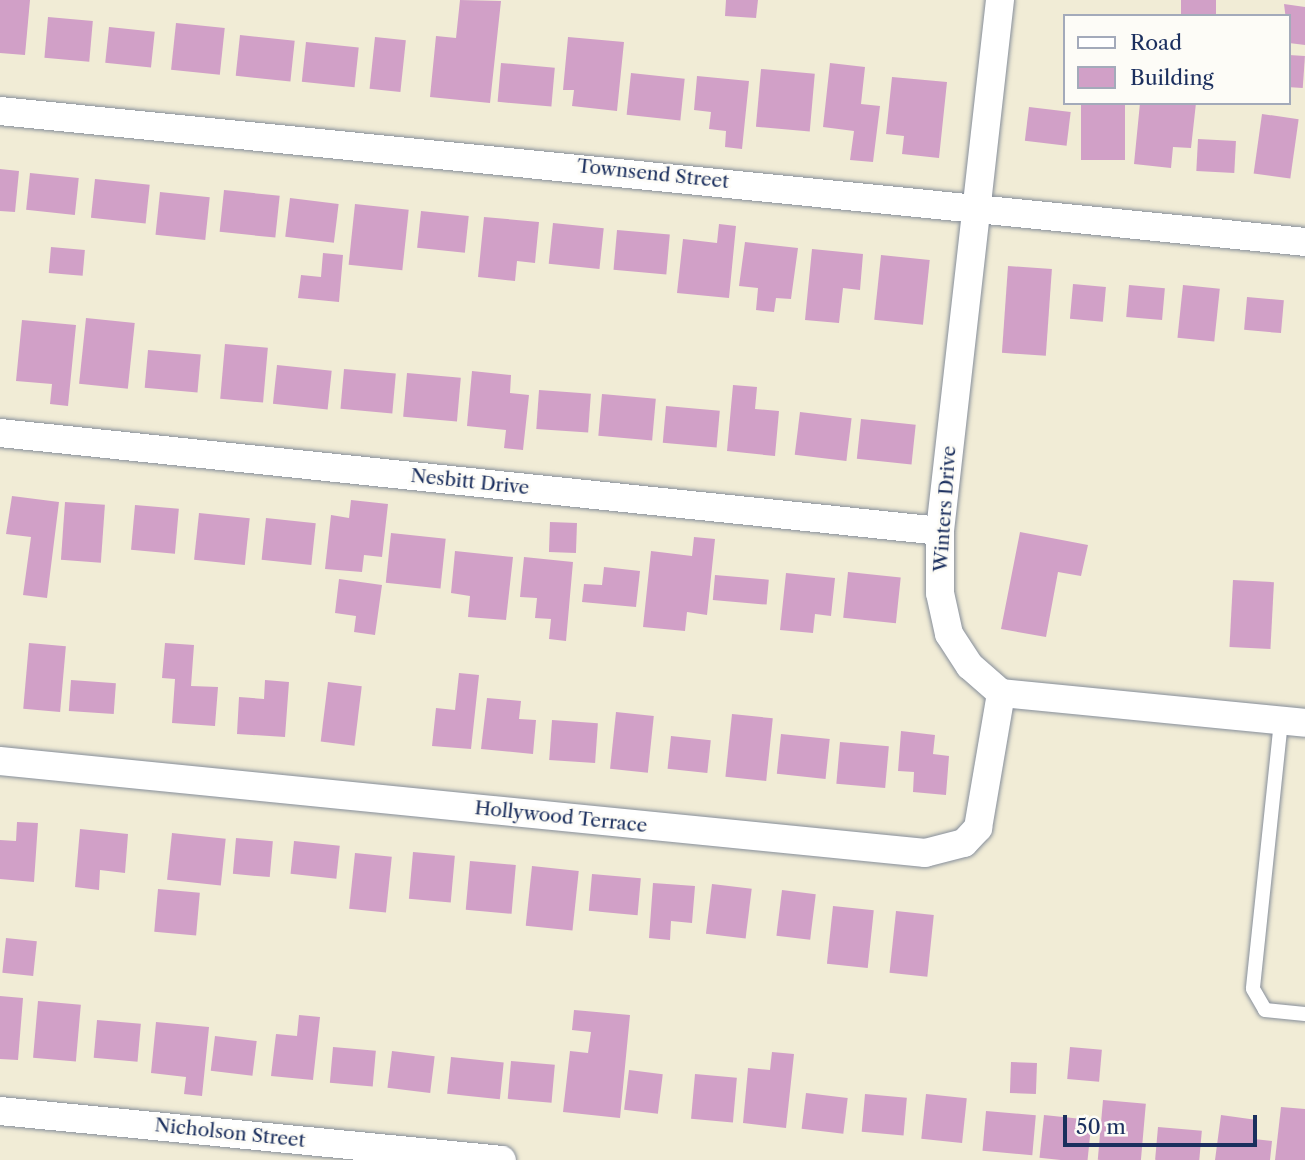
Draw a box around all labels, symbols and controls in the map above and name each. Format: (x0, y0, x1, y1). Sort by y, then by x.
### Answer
legend (1064, 14, 1291, 105)
text: Road (1130, 30, 1182, 55)
text: Building (1130, 65, 1214, 90)
street label: Townsend Street (576, 155, 730, 193)
street label: Winters Drive (929, 445, 961, 573)
street label: Nesbitt Drive (410, 464, 530, 500)
street label: Hollywood Terrace (473, 797, 649, 837)
scale bar (1067, 1100, 1261, 1144)
street label: Nicholson Street (154, 1114, 306, 1152)
text: 50 m (1076, 1114, 1126, 1139)

